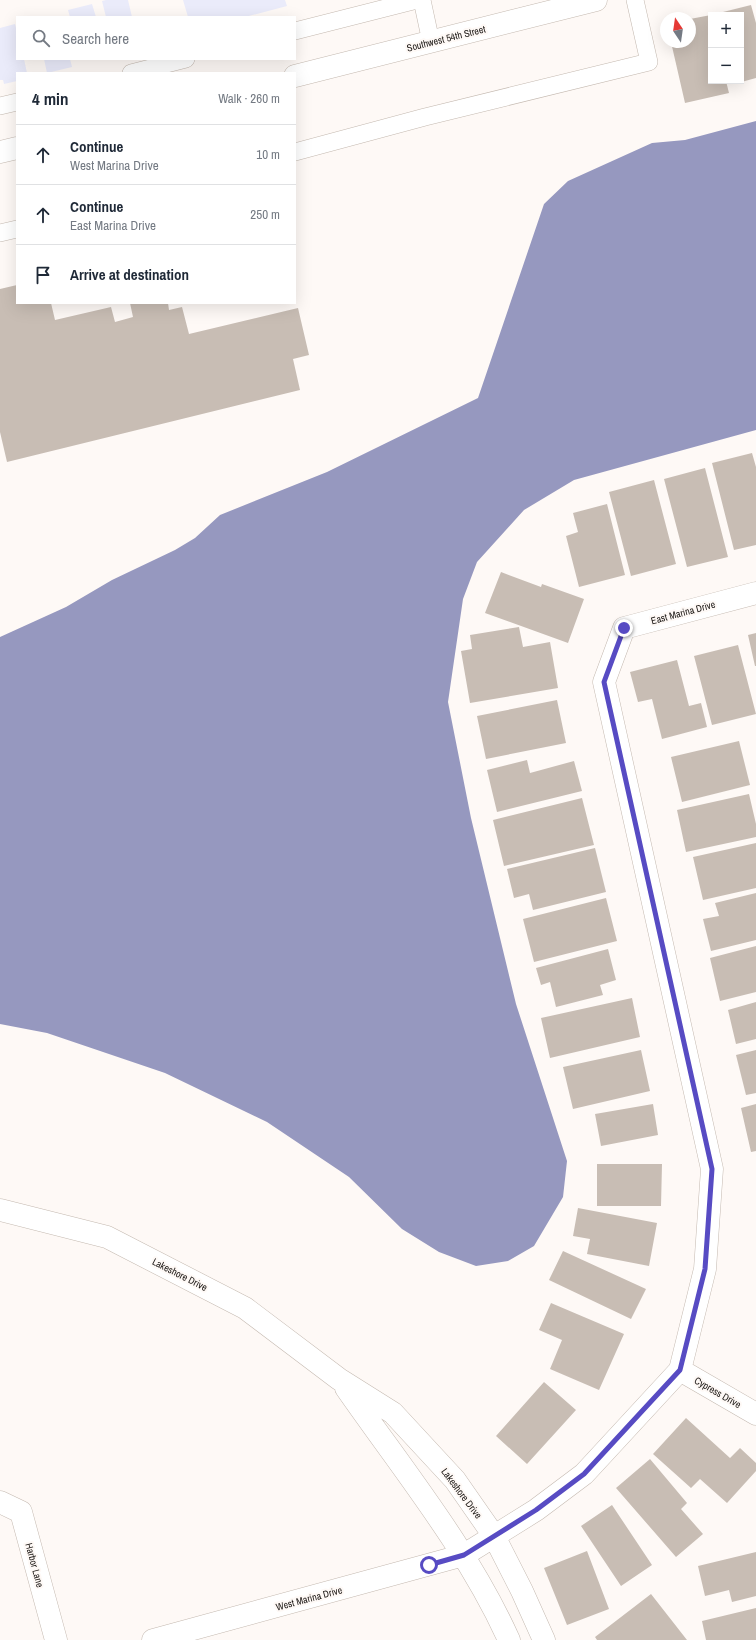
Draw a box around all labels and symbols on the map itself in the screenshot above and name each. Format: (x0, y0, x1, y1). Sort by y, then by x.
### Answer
north arrow (660, 12, 696, 48)
street label: Southwest 54th Street (405, 22, 488, 55)
street label: East Marina Drive (650, 598, 717, 627)
route end (615, 619, 633, 637)
street label: Lakeshore Drive (150, 1255, 210, 1294)
street label: Cypress Drive (692, 1374, 744, 1411)
street label: Lakeshore Drive (438, 1465, 485, 1522)
street label: Harbor Lane (22, 1541, 47, 1589)
route start (420, 1556, 438, 1574)
street label: West Marina Drive (274, 1583, 344, 1614)

